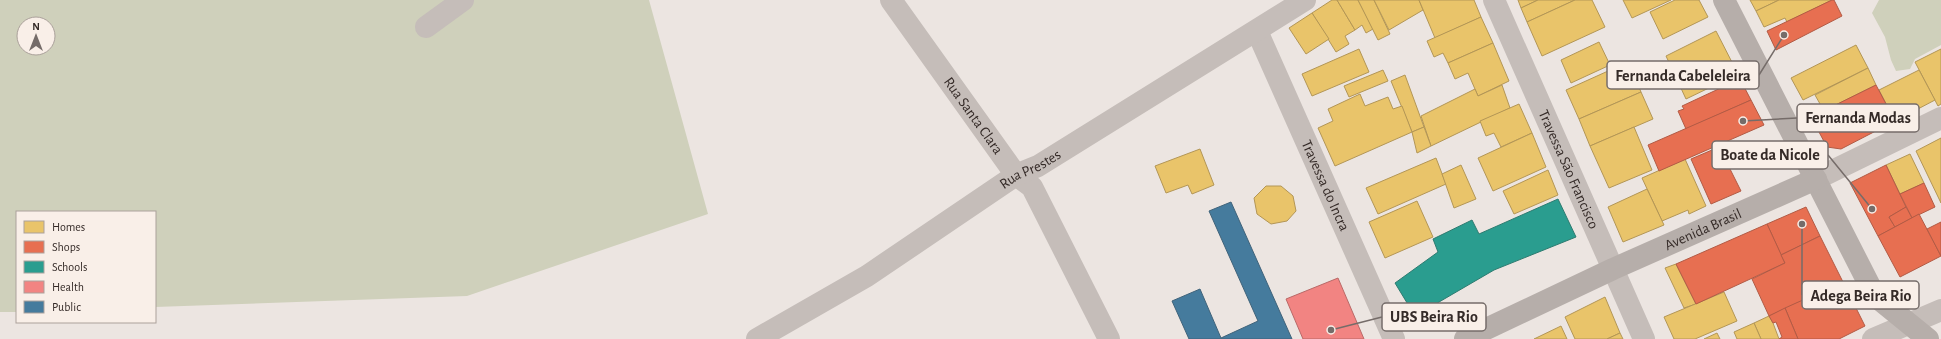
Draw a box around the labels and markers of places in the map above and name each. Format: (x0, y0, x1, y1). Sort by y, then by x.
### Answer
callout: Fernanda Cabeleleira (1607, 61, 1759, 89)
callout: Fernanda Modas (1797, 104, 1919, 132)
callout: Boate da Nicole (1712, 141, 1828, 169)
callout: Adega Beira Rio (1802, 281, 1919, 309)
callout: UBS Beira Rio (1382, 303, 1486, 331)

